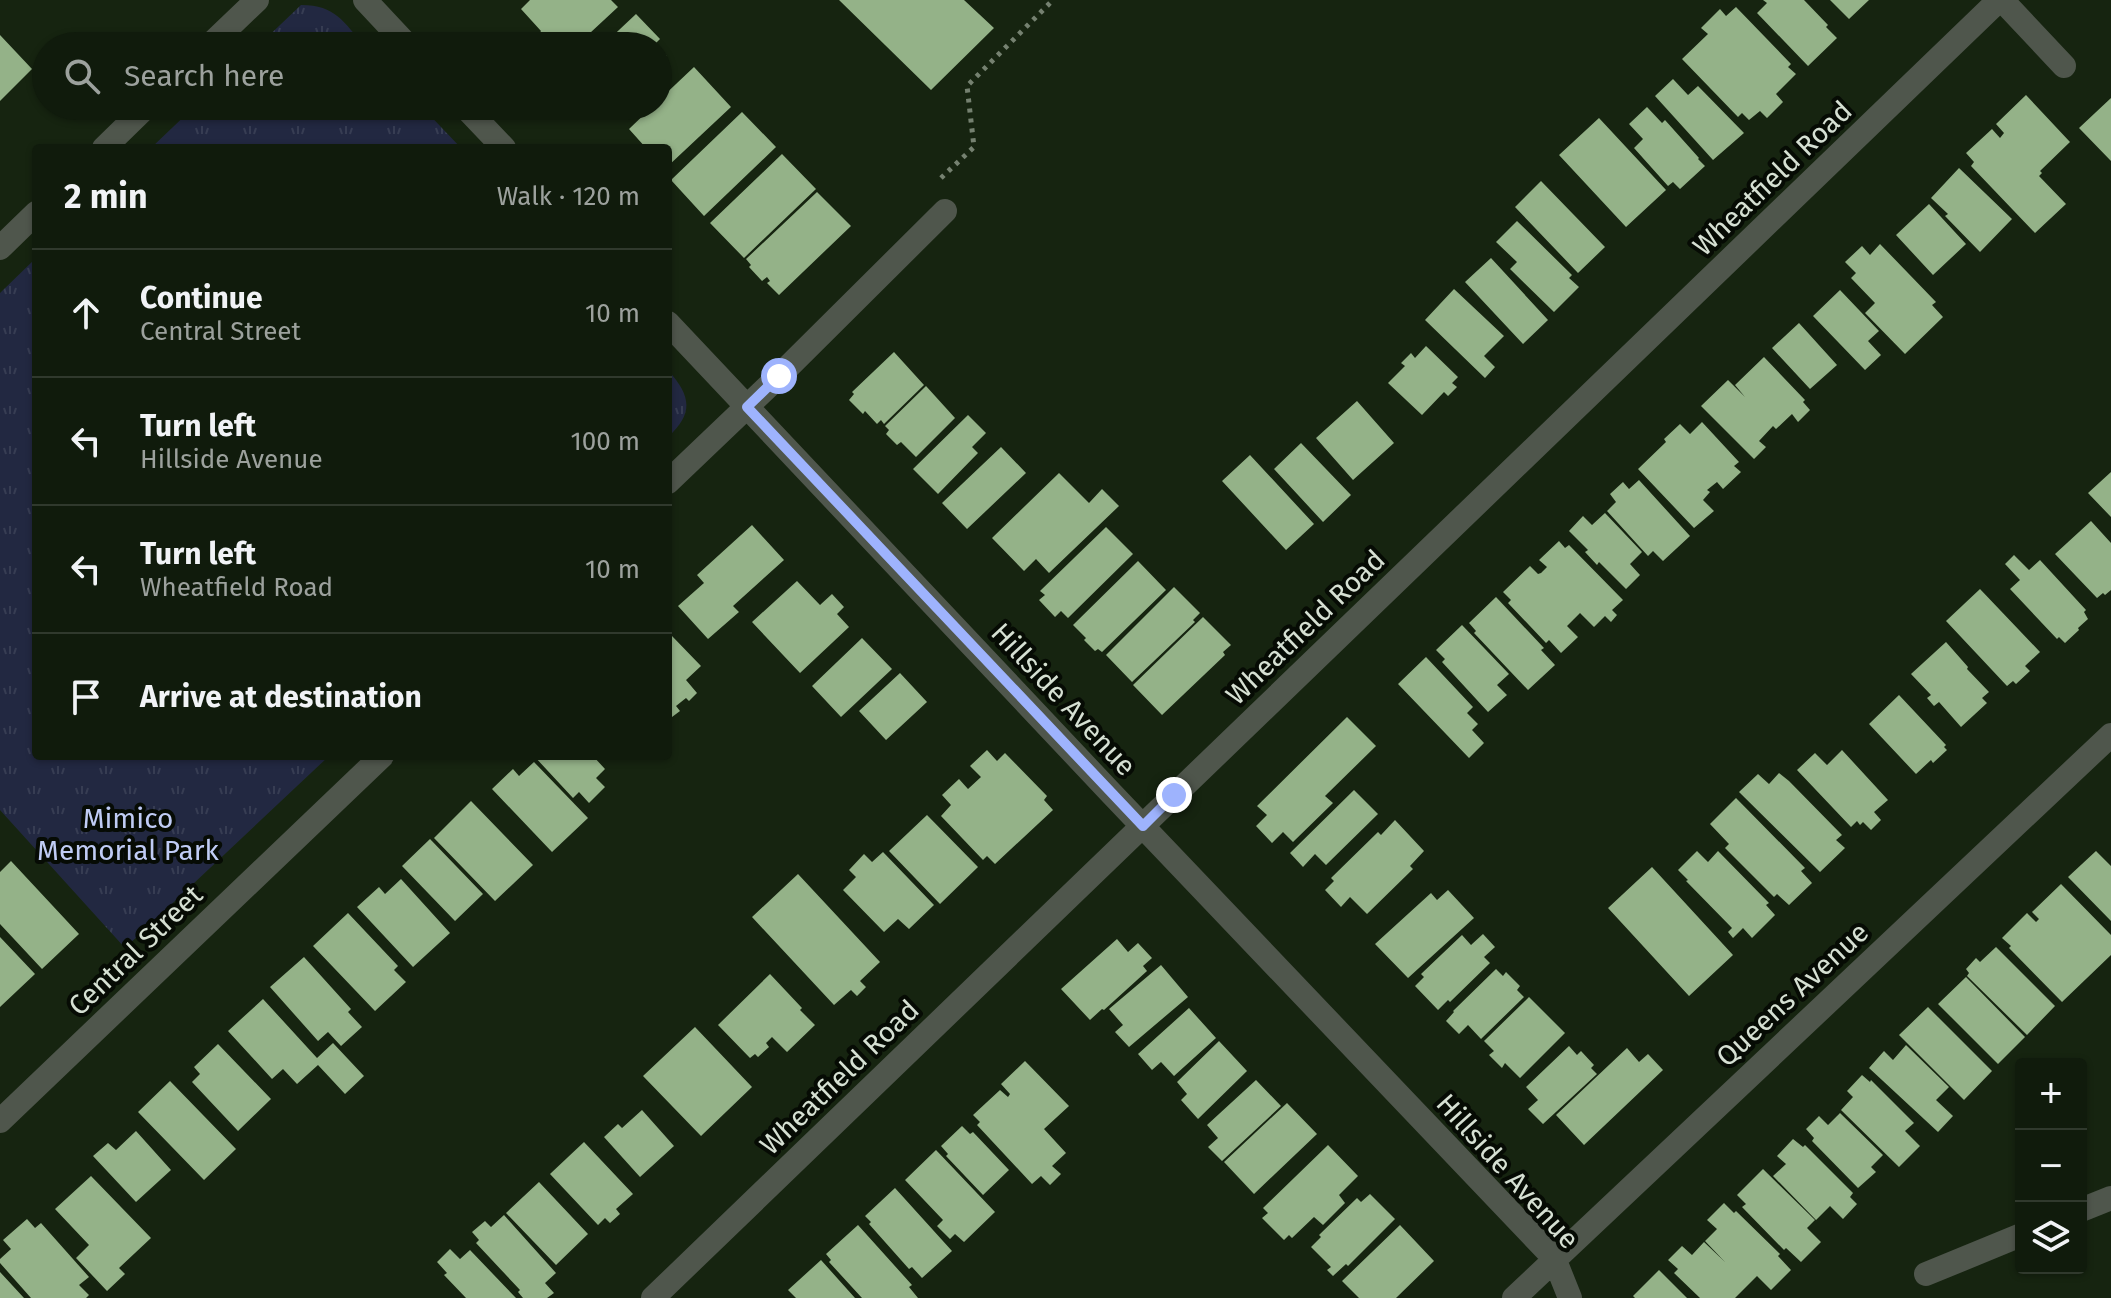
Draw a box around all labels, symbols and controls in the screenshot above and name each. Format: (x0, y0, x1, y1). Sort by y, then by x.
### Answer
search box (32, 32, 672, 120)
icon: search (60, 54, 104, 98)
text: Search here (124, 58, 284, 94)
street label: Wheatfield Road (1686, 94, 1859, 262)
text: 2 min (64, 176, 148, 217)
text: Walk · 120 m (497, 181, 640, 212)
text: Continue (140, 280, 263, 316)
icon: ahead (64, 291, 108, 335)
text: 10 m (585, 298, 640, 329)
text: Central Street (140, 316, 301, 347)
route start (761, 358, 797, 394)
text: Turn left (140, 408, 256, 444)
icon: left (64, 419, 108, 463)
text: 100 m (571, 426, 640, 457)
text: Hillside Avenue (140, 444, 323, 475)
text: Turn left (140, 536, 256, 572)
street label: Wheatfield Road (1219, 543, 1392, 711)
icon: left (64, 547, 108, 591)
text: 10 m (585, 554, 640, 585)
text: Wheatfield Road (140, 572, 333, 603)
street label: Hillside Avenue (984, 616, 1143, 783)
icon: arrive (64, 675, 108, 719)
text: Arrive at destination (140, 679, 422, 715)
route end (1156, 777, 1192, 813)
park label: Mimico Memorial Park (37, 802, 220, 867)
street label: Central Street (62, 878, 210, 1022)
street label: Queens Avenue (1709, 915, 1875, 1073)
street label: Wheatfield Road (753, 993, 926, 1161)
map controls (2015, 1058, 2087, 1274)
button: + (2015, 1058, 2087, 1130)
street label: Hillside Avenue (1430, 1087, 1586, 1255)
button: − (2015, 1130, 2087, 1202)
button: layers (2015, 1202, 2087, 1274)

